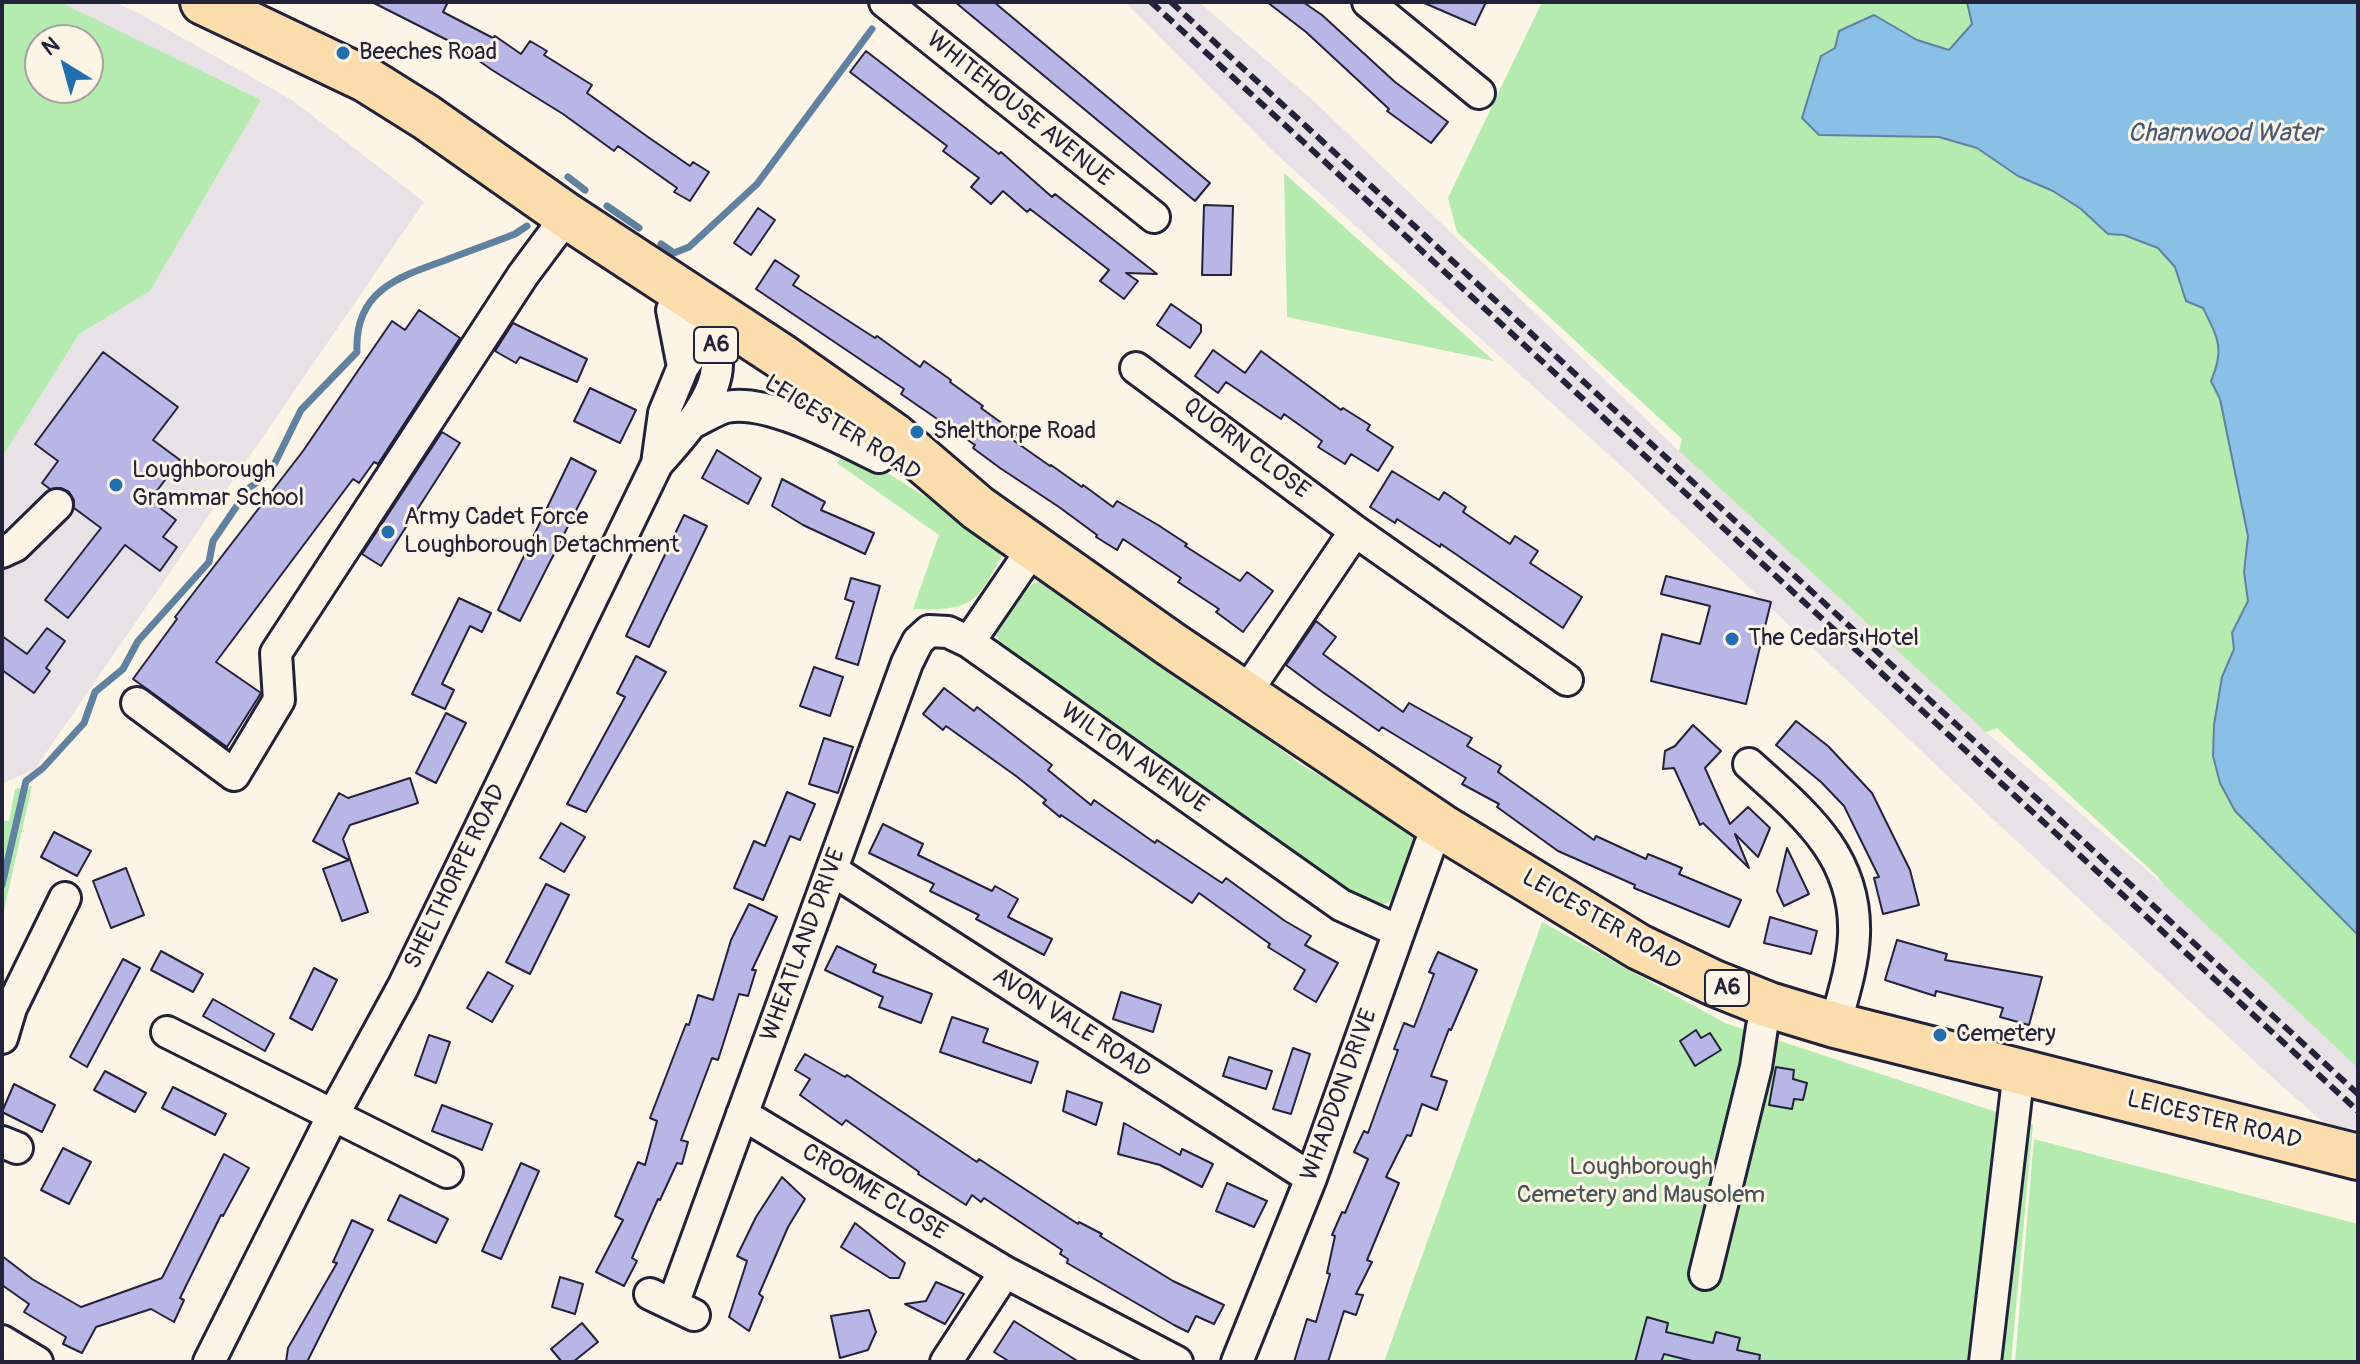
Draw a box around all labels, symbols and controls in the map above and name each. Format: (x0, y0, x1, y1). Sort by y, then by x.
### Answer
north arrow (24, 24, 104, 104)
street label: WHITEHOUSE AVENUE (920, 26, 1118, 194)
text: N (36, 31, 65, 62)
place label: Beeches Road (359, 39, 497, 67)
marker: Beeches Road (334, 44, 352, 62)
water label: Charnwood Water (2128, 118, 2322, 150)
road number: A6 (694, 327, 738, 363)
street label: LEICESTER ROAD (759, 369, 925, 489)
street label: QUORN CLOSE (1177, 392, 1315, 506)
place label: Shelthorpe Road (933, 418, 1096, 446)
marker: Shelthorpe Road (908, 423, 926, 441)
place label: Loughborough Grammar School (132, 457, 304, 513)
marker: Loughborough Grammar School (107, 476, 125, 494)
place label: Army Cadet Force Loughborough Detachment (404, 504, 679, 560)
marker: Army Cadet Force Loughborough Detachment (379, 523, 397, 541)
place label: The Cedars Hotel (1748, 625, 1919, 653)
marker: The Cedars Hotel (1723, 630, 1741, 648)
street label: WILTON AVENUE (1055, 698, 1213, 820)
street label: SHELTHORPE ROAD (399, 780, 513, 974)
street label: WHEATLAND DRIVE (756, 845, 852, 1045)
street label: LEICESTER ROAD (1516, 864, 1686, 978)
street label: AVON VALE ROAD (987, 962, 1155, 1086)
road number: A6 (1705, 970, 1749, 1006)
street label: WHADDON DRIVE (1296, 1005, 1384, 1185)
place label: Cemetery (1956, 1021, 2056, 1049)
marker: Cemetery (1931, 1026, 1949, 1044)
street label: LEICESTER ROAD (2124, 1085, 2304, 1157)
street label: CROOME CLOSE (796, 1138, 952, 1248)
park label: Loughborough Cemetery and Mausolem (1517, 1154, 1765, 1210)

